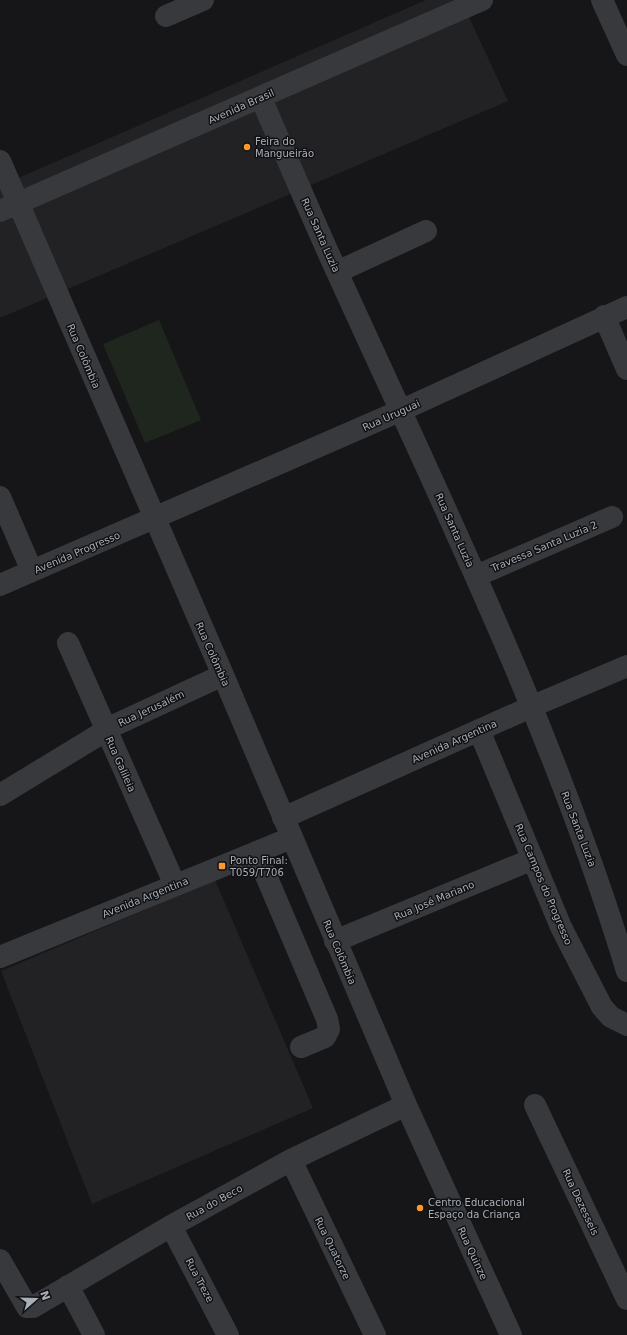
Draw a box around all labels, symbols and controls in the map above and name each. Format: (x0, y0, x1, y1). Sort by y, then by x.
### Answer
street label: Avenida Brasil (207, 87, 276, 126)
place label: Feira do Mangueirão (255, 136, 314, 159)
marker: Feira do Mangueirão (242, 142, 252, 152)
street label: Rua Santa Luzia (299, 196, 342, 274)
street label: Rua Colômbia (65, 322, 102, 390)
street label: Rua Uruguai (361, 398, 422, 433)
street label: Rua Santa Luzia (433, 491, 476, 569)
street label: Travessa Santa Luzia 2 (489, 519, 599, 574)
street label: Avenida Progresso (33, 529, 122, 575)
street label: Rua Colômbia (193, 620, 232, 688)
street label: Rua Jerusalém (116, 688, 186, 729)
street label: Avenida Argentina (410, 718, 498, 765)
street label: Rua Galileia (103, 735, 138, 794)
street label: Rua Santa Luzia (559, 790, 598, 869)
street label: Rua Campos do Progresso (513, 822, 574, 946)
place label: Ponto Final: T059/T706 (229, 855, 288, 878)
marker: Ponto Final: T059/T706 (217, 861, 227, 871)
street label: Avenida Argentina (101, 875, 190, 920)
street label: Rua José Mariano (392, 879, 476, 922)
street label: Rua Colômbia (321, 918, 358, 986)
street label: Rua Dezesseis (560, 1167, 601, 1237)
street label: Rua do Beco (184, 1182, 244, 1222)
place label: Centro Educacional Espaço da Criança (428, 1197, 525, 1220)
marker: Centro Educacional Espaço da Criança (415, 1203, 425, 1213)
street label: Rua Quatorze (313, 1215, 352, 1281)
street label: Rua Quinze (456, 1225, 490, 1281)
street label: Rua Treze (183, 1256, 216, 1304)
north arrow (16, 1279, 56, 1319)
text: N (37, 1289, 53, 1302)

